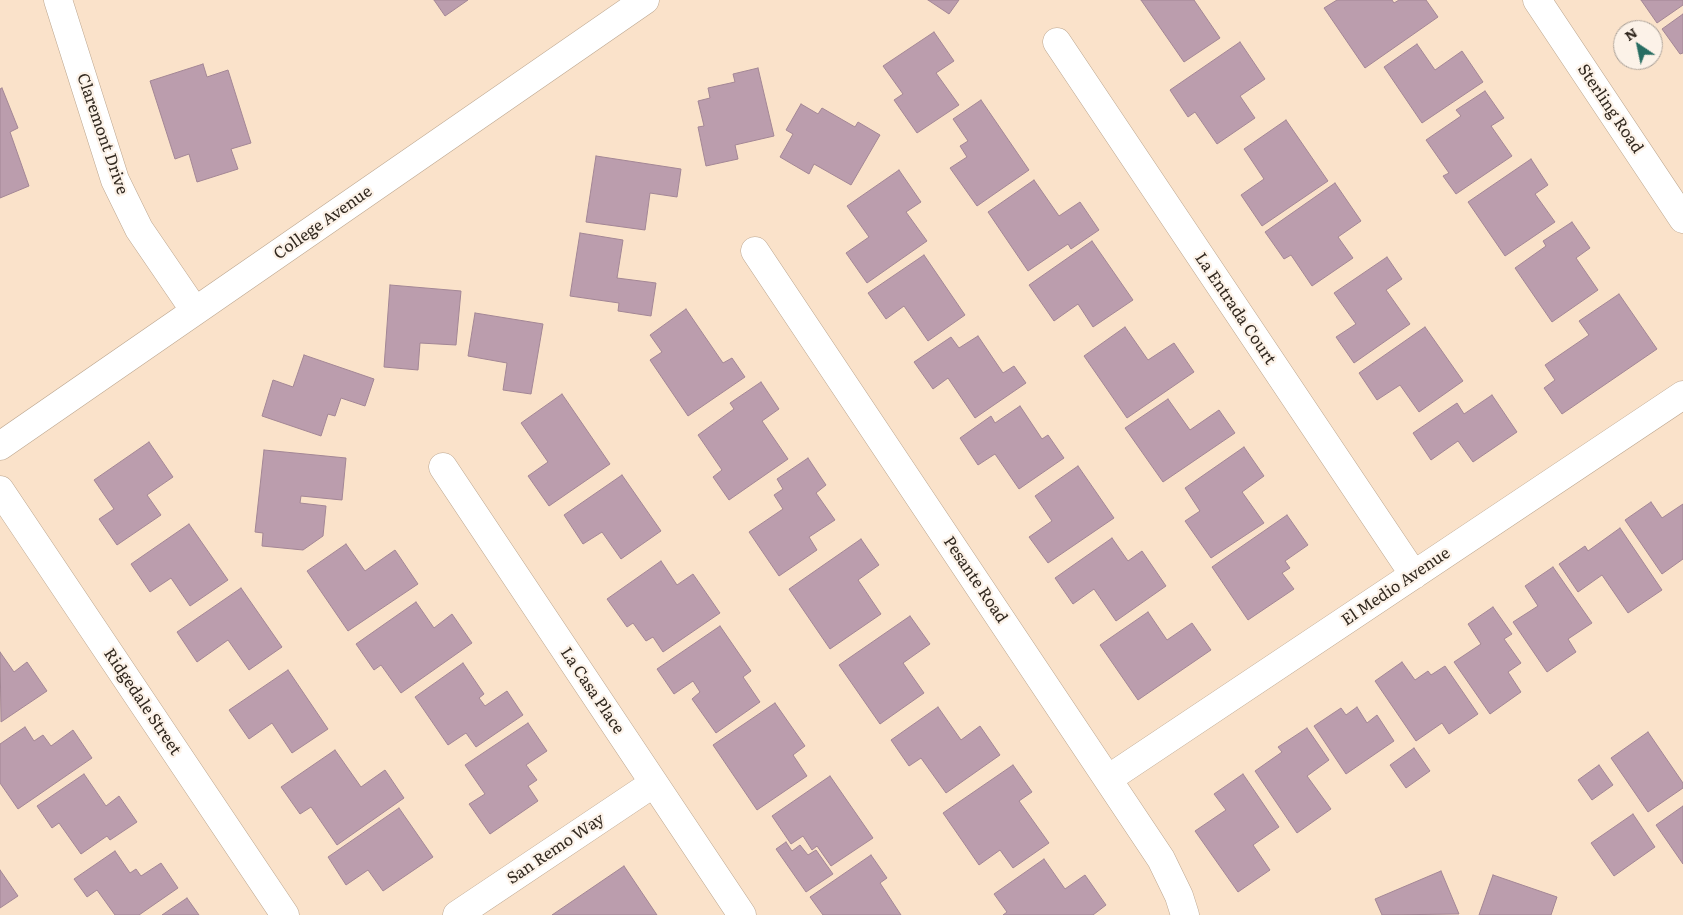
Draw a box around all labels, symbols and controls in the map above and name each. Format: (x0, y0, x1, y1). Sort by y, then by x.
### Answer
north arrow (1613, 20, 1663, 70)
text: N (1620, 22, 1641, 45)
street label: Sterling Road (1573, 61, 1647, 157)
street label: Claremont Drive (72, 71, 132, 197)
street label: College Avenue (270, 182, 376, 264)
street label: La Entrada Court (1190, 249, 1280, 369)
street label: Pesante Road (939, 533, 1011, 627)
street label: El Medio Avenue (1338, 544, 1454, 630)
street label: La Casa Place (556, 644, 628, 738)
street label: Ridgedale Street (99, 645, 185, 759)
street label: San Remo Way (504, 809, 608, 889)

